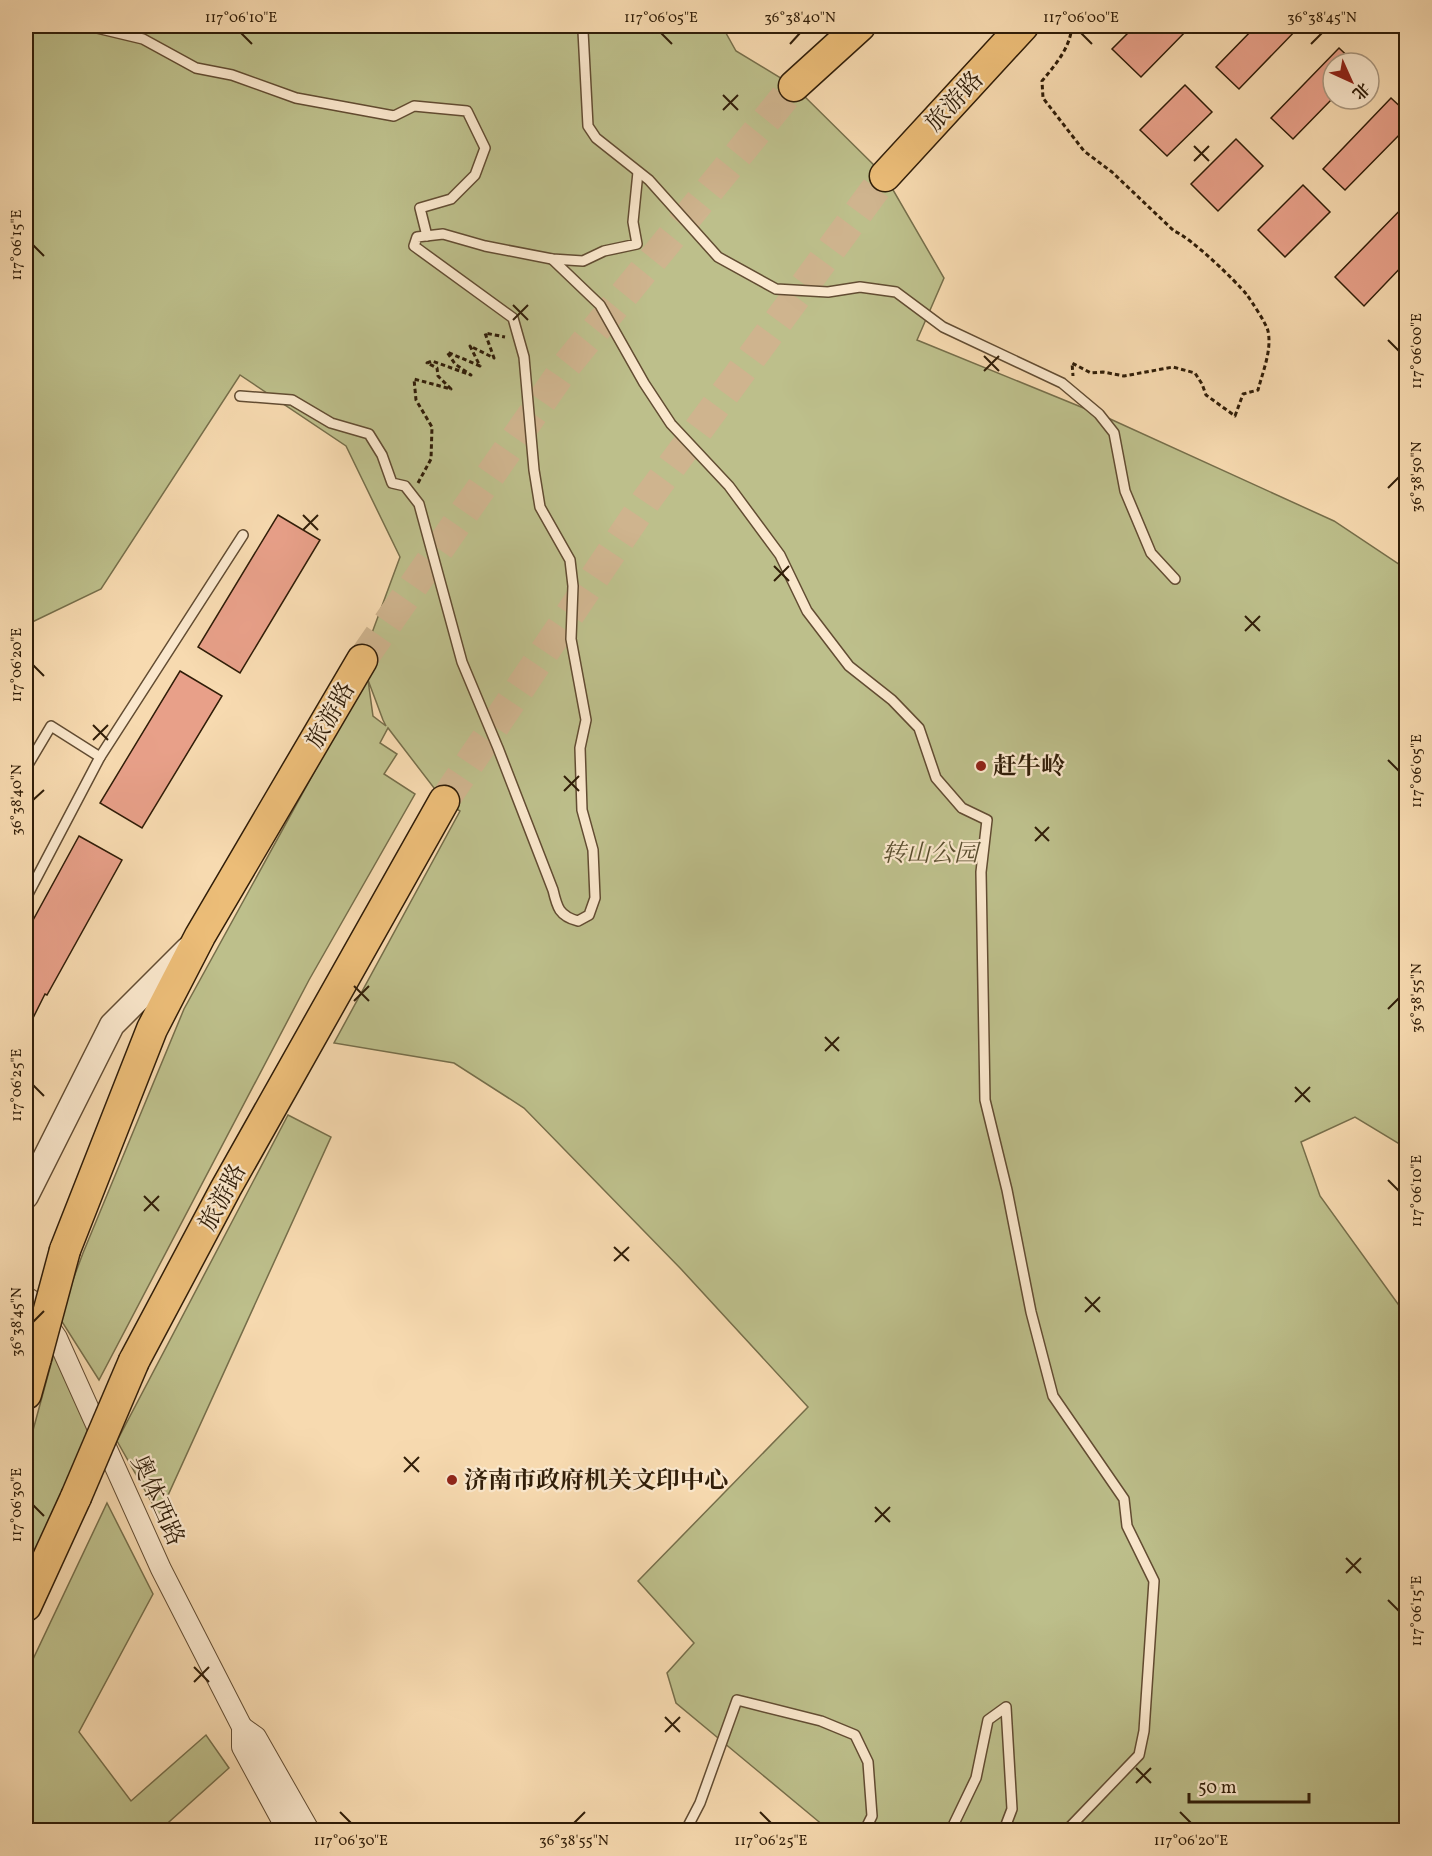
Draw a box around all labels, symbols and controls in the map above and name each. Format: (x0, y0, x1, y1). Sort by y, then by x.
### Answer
text: 117°06'10"E (205, 8, 277, 29)
text: 117°06'05"E (624, 8, 698, 29)
text: 36°38'40"N (764, 8, 836, 29)
text: 117°06'00"E (1043, 8, 1119, 29)
text: 36°38'45"N (1287, 8, 1357, 29)
north arrow (1321, 51, 1381, 111)
street label: 旅游路 (918, 64, 992, 140)
text: 北 (1347, 77, 1374, 104)
text: 117°06'15"E (7, 209, 28, 281)
text: 117°06'00"E (1407, 313, 1428, 389)
text: 36°38'50"N (1407, 441, 1428, 513)
text: 117°06'20"E (7, 628, 28, 702)
street label: 旅游路 (299, 676, 364, 756)
text: 117°06'05"E (1407, 734, 1428, 808)
place label: 赶牛岭 (993, 751, 1065, 785)
marker: 赶牛岭 (974, 759, 988, 773)
text: 36°38'40"N (7, 764, 28, 836)
park label: 转山公园 (882, 838, 982, 872)
text: 36°38'55"N (1407, 963, 1428, 1033)
text: 117°06'25"E (7, 1048, 28, 1122)
text: 117°06'10"E (1407, 1155, 1428, 1227)
street label: 旅游路 (192, 1158, 256, 1238)
text: 36°38'45"N (7, 1287, 28, 1357)
street label: 奥体西路 (121, 1450, 191, 1552)
place label: 济南市政府机关文印中心 (464, 1465, 728, 1499)
text: 117°06'30"E (7, 1468, 28, 1542)
marker: 济南市政府机关文印中心 (445, 1473, 459, 1487)
text: 117°06'15"E (1407, 1575, 1428, 1647)
scale bar (1189, 1766, 1309, 1804)
text: 50 m (1198, 1776, 1237, 1801)
text: 117°06'30"E (314, 1831, 388, 1852)
text: 36°38'55"N (539, 1831, 609, 1852)
text: 117°06'25"E (734, 1831, 808, 1852)
text: 117°06'20"E (1154, 1831, 1228, 1852)

